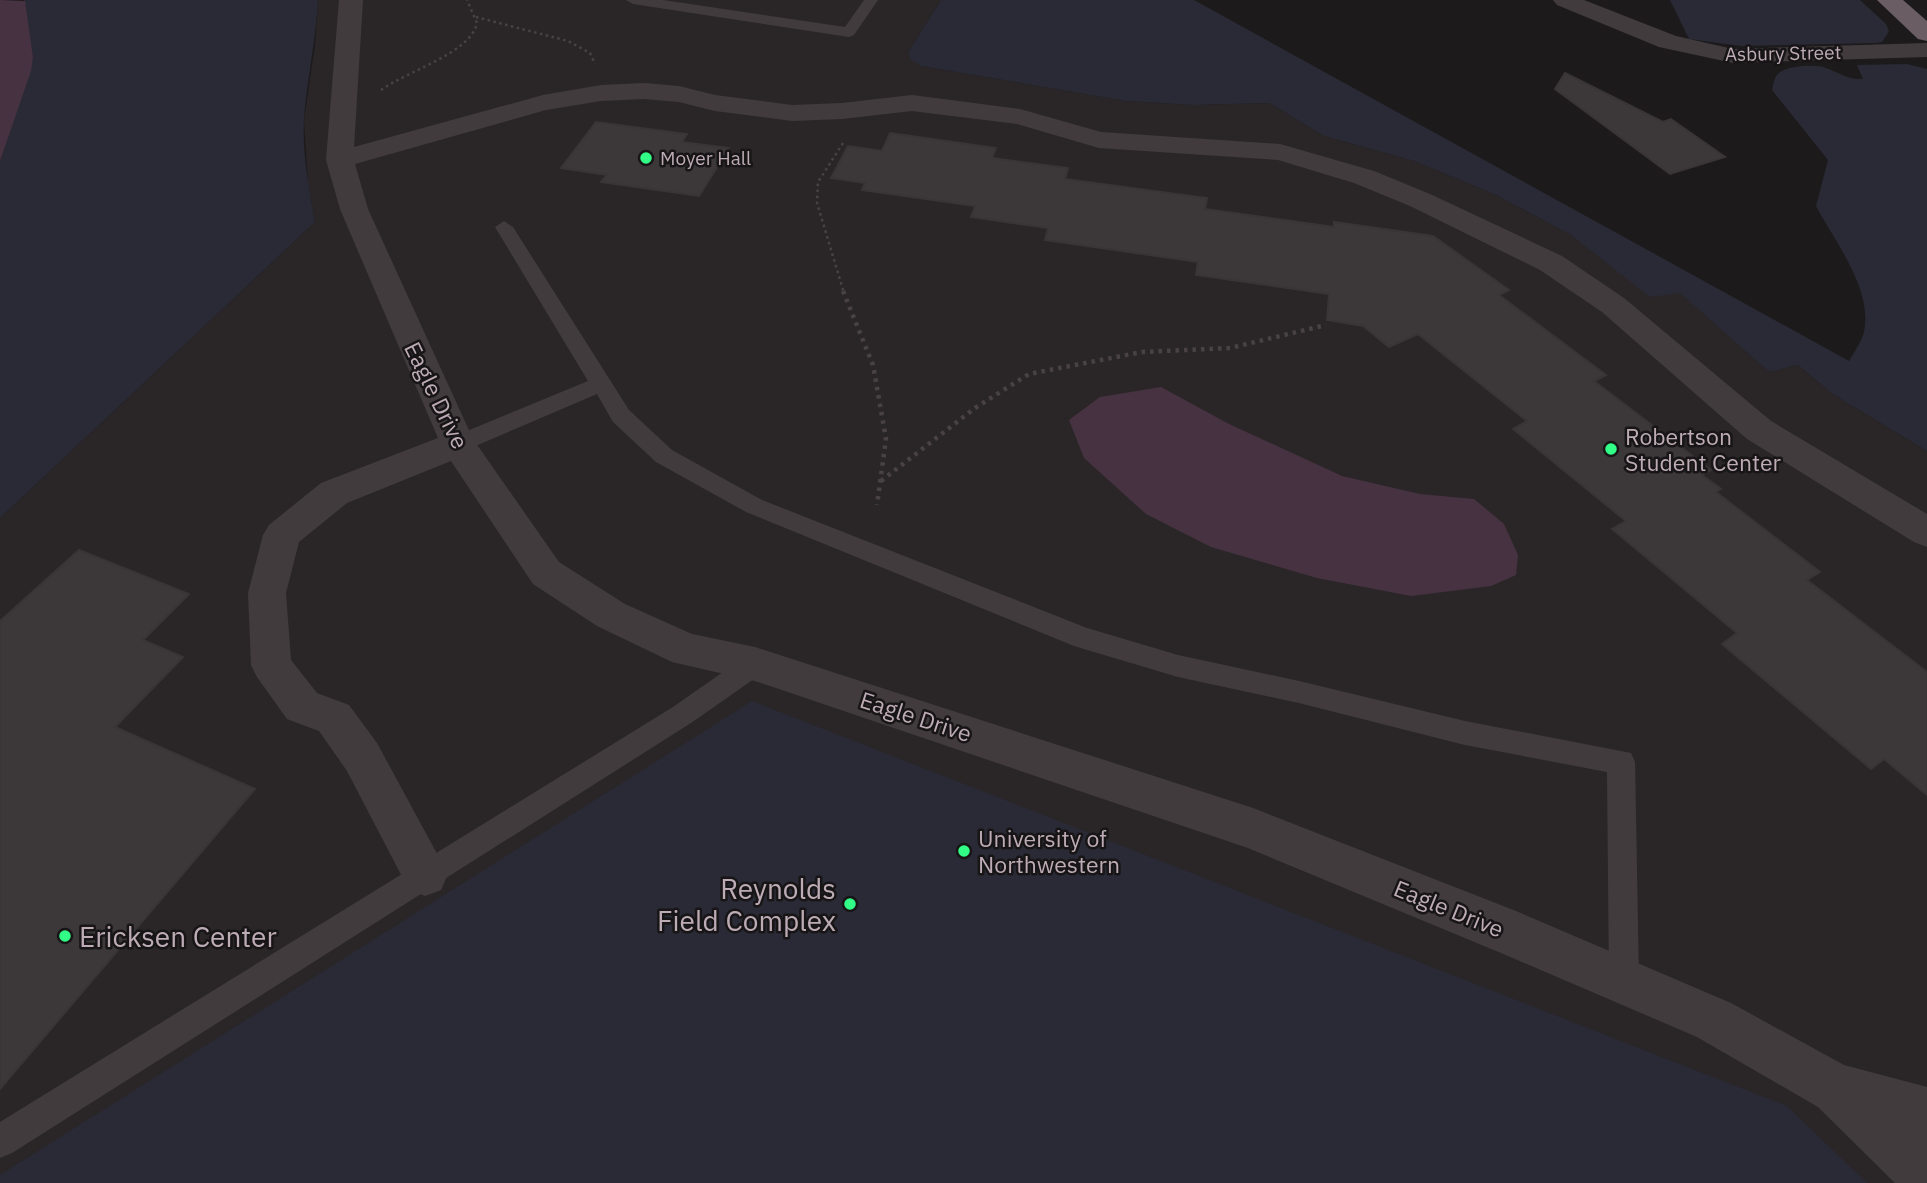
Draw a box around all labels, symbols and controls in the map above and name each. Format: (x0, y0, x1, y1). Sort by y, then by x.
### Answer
street label: Asbury Street (1725, 40, 1841, 66)
place label: Moyer Hall (660, 146, 751, 170)
marker: Moyer Hall (638, 150, 654, 166)
street label: Eagle Drive (398, 337, 476, 453)
place label: Robertson Student Center (1625, 421, 1782, 477)
marker: Robertson Student Center (1603, 441, 1619, 457)
street label: Eagle Drive (856, 684, 976, 748)
place label: University of Northwestern (978, 823, 1120, 879)
marker: University of Northwestern (956, 843, 972, 859)
place label: Reynolds Field Complex (657, 870, 836, 939)
street label: Eagle Drive (1390, 872, 1508, 944)
marker: Reynolds Field Complex (842, 896, 858, 912)
place label: Ericksen Center (79, 918, 277, 955)
marker: Ericksen Center (57, 928, 73, 944)

